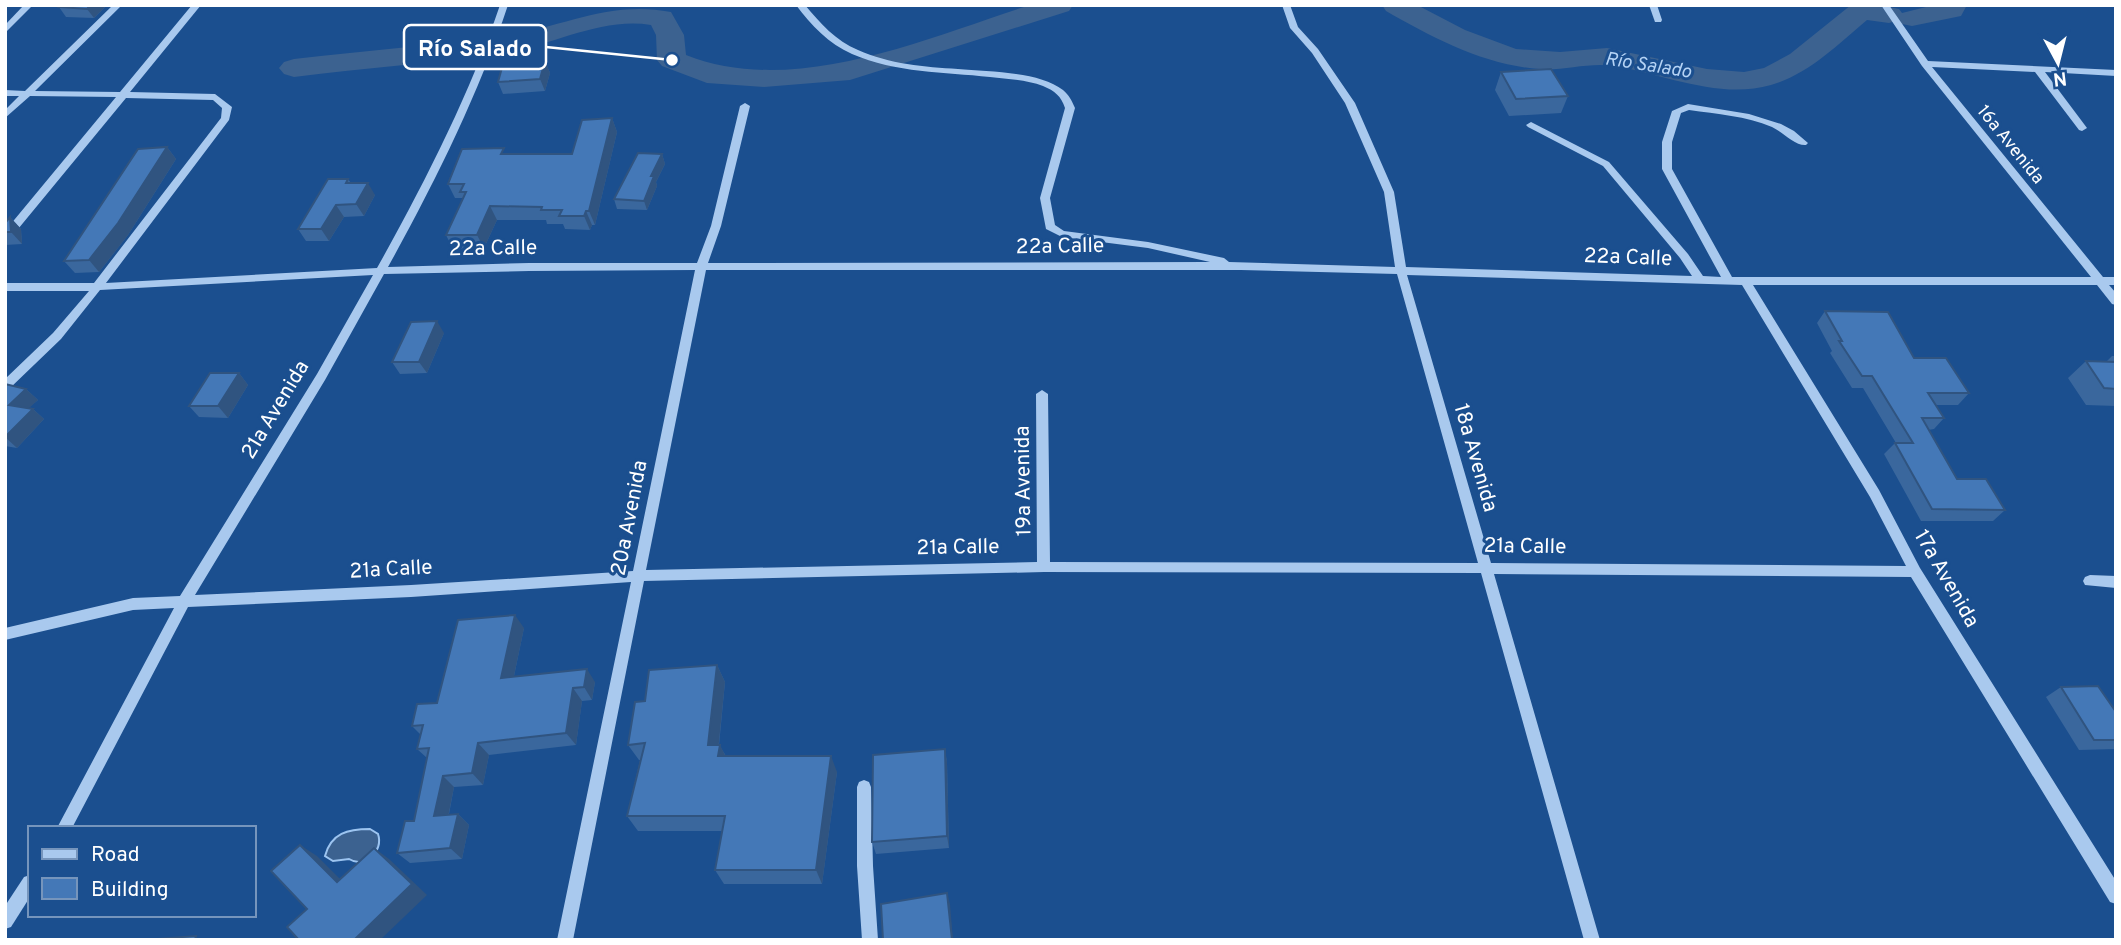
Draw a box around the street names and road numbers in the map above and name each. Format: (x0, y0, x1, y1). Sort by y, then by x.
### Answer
street label: 16a Avenida (1971, 101, 2049, 189)
street label: 22a Calle (1015, 233, 1105, 261)
street label: 22a Calle (448, 235, 538, 263)
street label: 22a Calle (1583, 243, 1673, 273)
street label: 21a Avenida (236, 356, 316, 464)
street label: 18a Avenida (1447, 401, 1503, 515)
street label: 19a Avenida (1010, 425, 1038, 537)
street label: 20a Avenida (606, 458, 654, 578)
street label: 17a Avenida (1907, 525, 1985, 633)
street label: 21a Calle (1483, 533, 1567, 561)
street label: 21a Calle (916, 534, 1000, 562)
street label: 21a Calle (349, 554, 433, 586)

